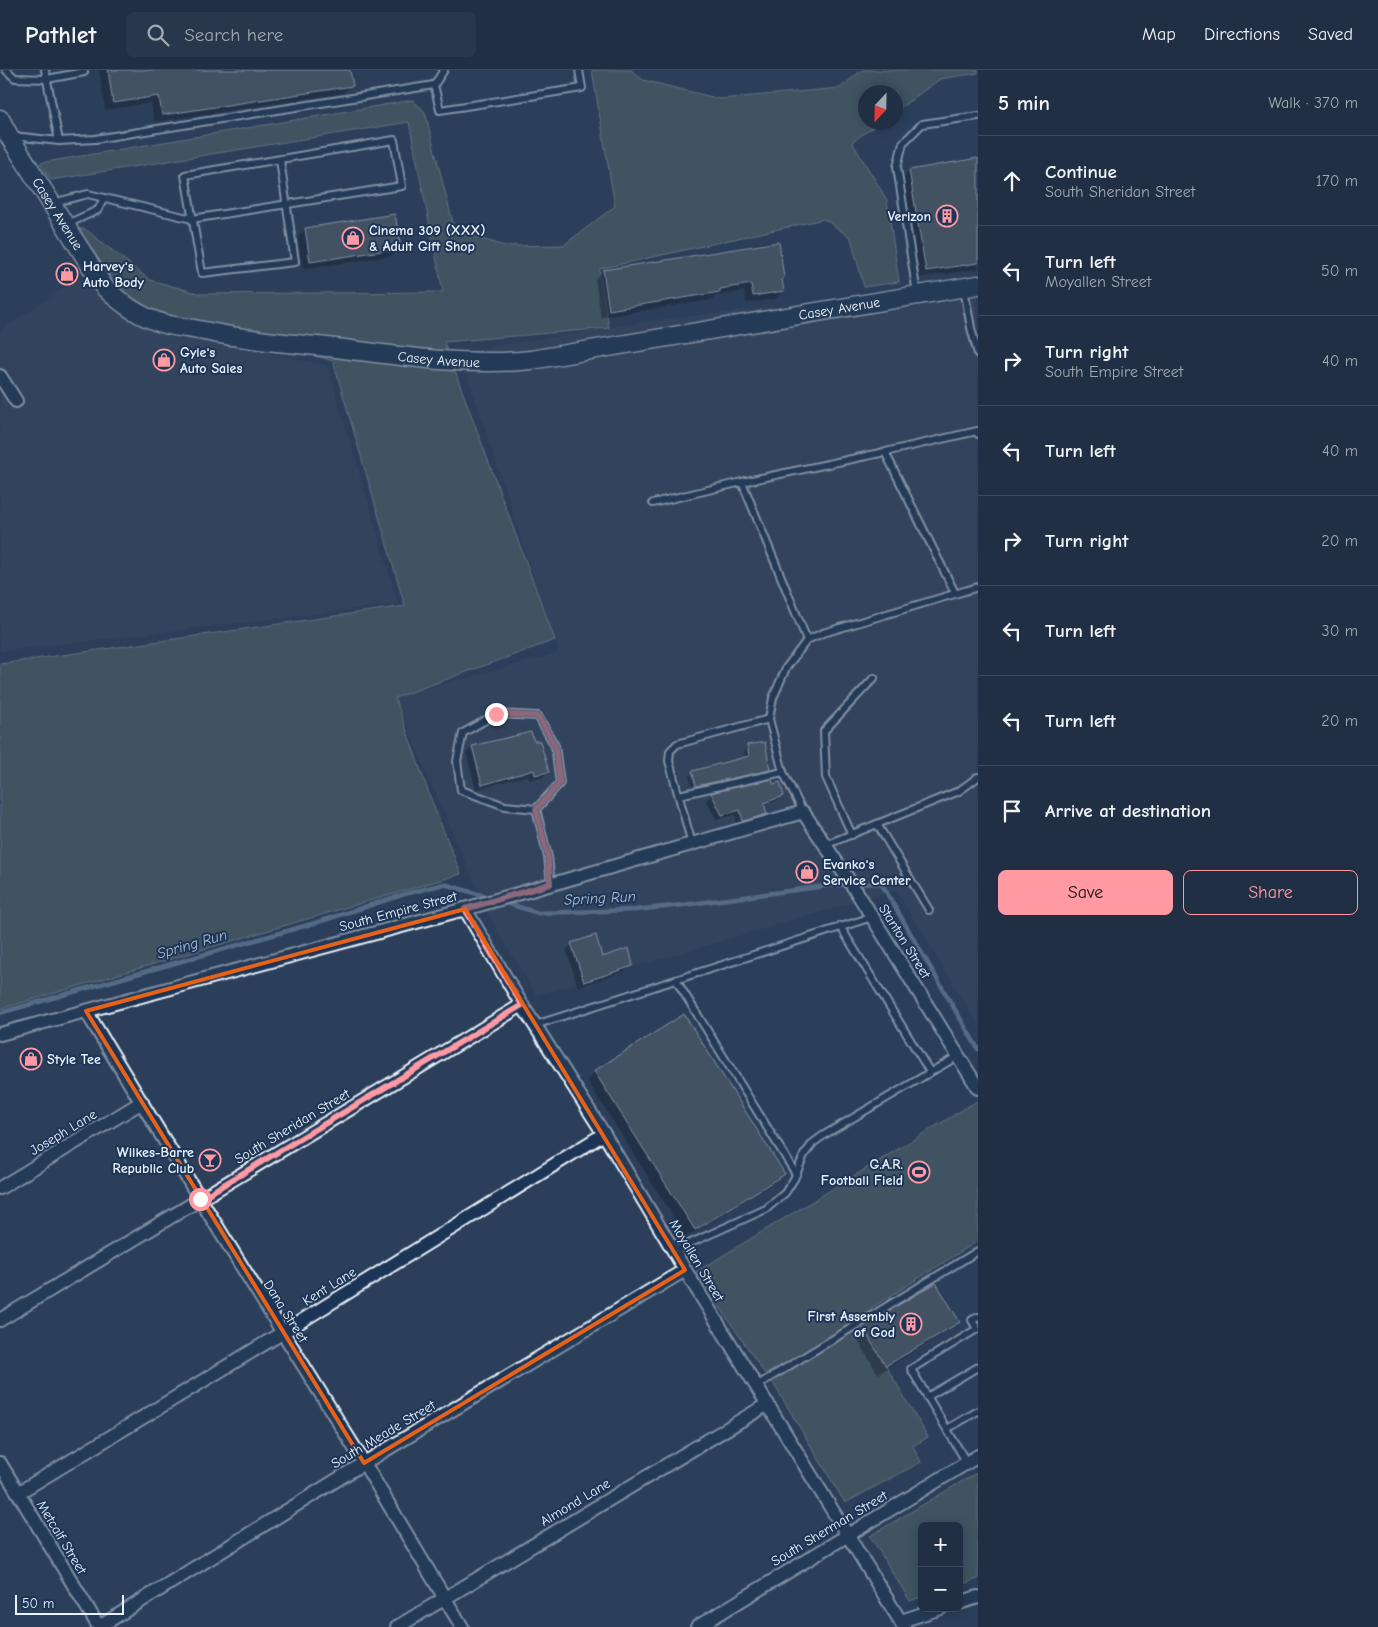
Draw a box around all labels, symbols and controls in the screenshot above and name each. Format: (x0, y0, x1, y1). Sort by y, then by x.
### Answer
search box (126, 12, 476, 57)
text: Pathlet (25, 21, 96, 49)
icon: search (144, 21, 172, 49)
text: Search here (184, 24, 283, 46)
text: Map (1142, 24, 1176, 45)
text: Directions (1204, 24, 1280, 45)
text: Saved (1308, 24, 1353, 45)
north arrow (858, 85, 903, 130)
text: 5 min (998, 91, 1050, 115)
text: Walk · 370 m (1268, 94, 1358, 112)
text: Continue (1045, 161, 1117, 183)
icon: ahead (998, 167, 1026, 195)
text: 170 m (1316, 172, 1358, 190)
street label: Casey Avenue (28, 175, 87, 253)
text: South Sheridan Street (1045, 183, 1195, 201)
building icon: Verizon (935, 204, 959, 228)
place label: Verizon (888, 208, 931, 225)
place label: Cinema 309 (XXX) & Adult Gift Shop (369, 222, 485, 255)
shop icon: Cinema 309 (XXX) & Adult Gift Shop (341, 226, 365, 250)
text: Turn left (1045, 251, 1116, 273)
icon: left (998, 257, 1026, 285)
place label: Harvey's Auto Body (83, 258, 145, 291)
shop icon: Harvey's Auto Body (55, 262, 79, 286)
text: 50 m (1321, 262, 1358, 280)
text: Moyallen Street (1045, 273, 1151, 291)
street label: Casey Avenue (797, 294, 881, 324)
text: Turn right (1045, 341, 1129, 363)
place label: Gyle's Auto Sales (180, 344, 242, 377)
icon: right (998, 347, 1026, 375)
shop icon: Gyle's Auto Sales (152, 348, 176, 372)
street label: Casey Avenue (397, 348, 480, 371)
text: 40 m (1322, 352, 1358, 370)
text: South Empire Street (1045, 363, 1183, 381)
icon: left (998, 437, 1026, 465)
text: Turn left (1045, 440, 1116, 462)
text: 40 m (1322, 442, 1358, 460)
icon: right (998, 527, 1026, 555)
text: Turn right (1045, 530, 1129, 552)
text: 20 m (1321, 532, 1358, 550)
icon: left (998, 617, 1026, 645)
text: Turn left (1045, 620, 1116, 642)
text: 30 m (1322, 622, 1358, 640)
route end (485, 703, 508, 726)
icon: left (998, 707, 1026, 735)
text: Turn left (1045, 710, 1116, 732)
text: 20 m (1321, 712, 1358, 730)
icon: arrive (998, 797, 1026, 825)
text: Arrive at destination (1045, 800, 1211, 822)
place label: Evanko's Service Center (823, 856, 911, 889)
shop icon: Evanko's Service Center (795, 860, 819, 884)
button: Save (998, 870, 1173, 915)
button: Share (1183, 870, 1358, 915)
street label: South Empire Street (337, 887, 460, 935)
water label: Spring Run (564, 887, 636, 909)
street label: Stanton Street (875, 901, 935, 983)
water label: Spring Run (155, 925, 229, 963)
shop icon: Style Tee (19, 1047, 43, 1071)
place label: Style Tee (47, 1051, 101, 1068)
street label: South Sheridan Street (231, 1085, 354, 1168)
street label: Joseph Lane (27, 1106, 100, 1159)
place label: Wilkes-Barre Republic Club (112, 1144, 194, 1177)
bar icon: Wilkes-Barre Republic Club (198, 1148, 222, 1172)
place label: G.A.R. Football Field (821, 1156, 903, 1189)
sports icon: G.A.R. Football Field (907, 1160, 931, 1184)
route start (189, 1188, 212, 1211)
street label: Moyallen Street (665, 1216, 728, 1305)
street label: Kent Lane (299, 1263, 359, 1310)
street label: Dana Street (260, 1277, 312, 1347)
place label: First Assembly of God (808, 1308, 896, 1341)
building icon: First Assembly of God (899, 1312, 923, 1336)
street label: South Meade Street (328, 1396, 439, 1472)
street label: Almond Lane (537, 1475, 613, 1530)
street label: South Sherman Street (768, 1486, 891, 1570)
street label: Metcalf Street (33, 1497, 91, 1578)
map controls (918, 1522, 963, 1612)
button: + (918, 1522, 963, 1567)
button: − (918, 1567, 963, 1612)
scale bar (15, 1592, 124, 1615)
text: 50 m (22, 1595, 54, 1612)

